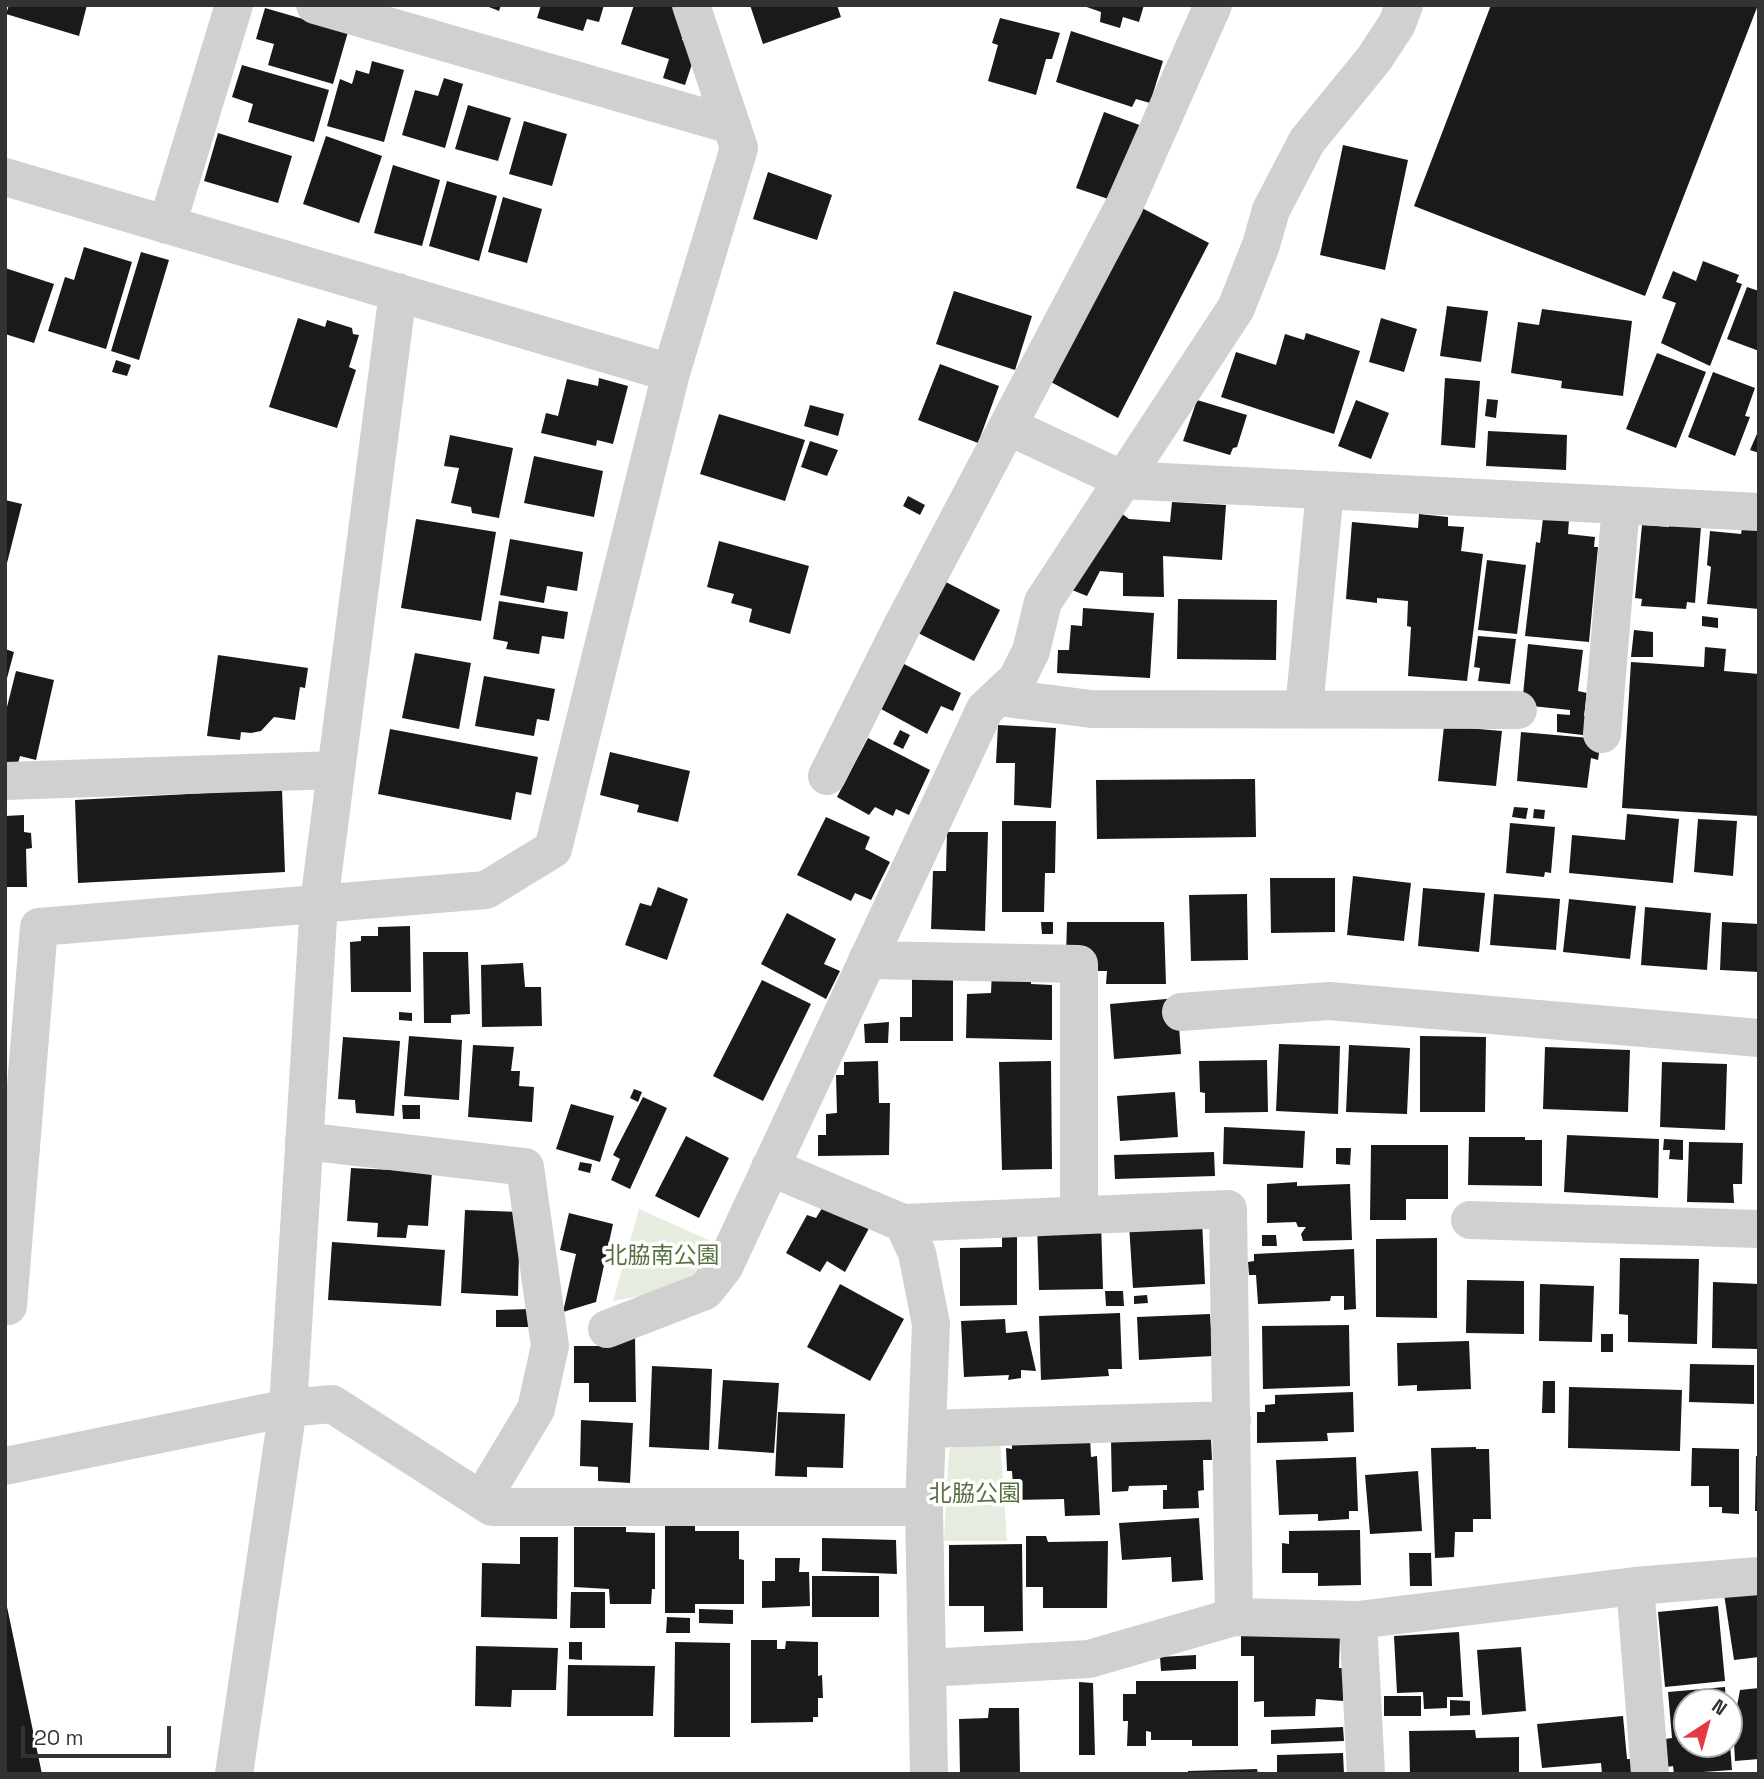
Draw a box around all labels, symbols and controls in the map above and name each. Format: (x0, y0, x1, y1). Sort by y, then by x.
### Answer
park label: 北脇南公園 (605, 1243, 719, 1271)
park label: 北脇公園 (929, 1481, 1021, 1509)
north arrow (1673, 1688, 1743, 1758)
text: N (1707, 1693, 1732, 1721)
scale bar (24, 1712, 175, 1756)
text: 20 m (34, 1724, 84, 1751)

